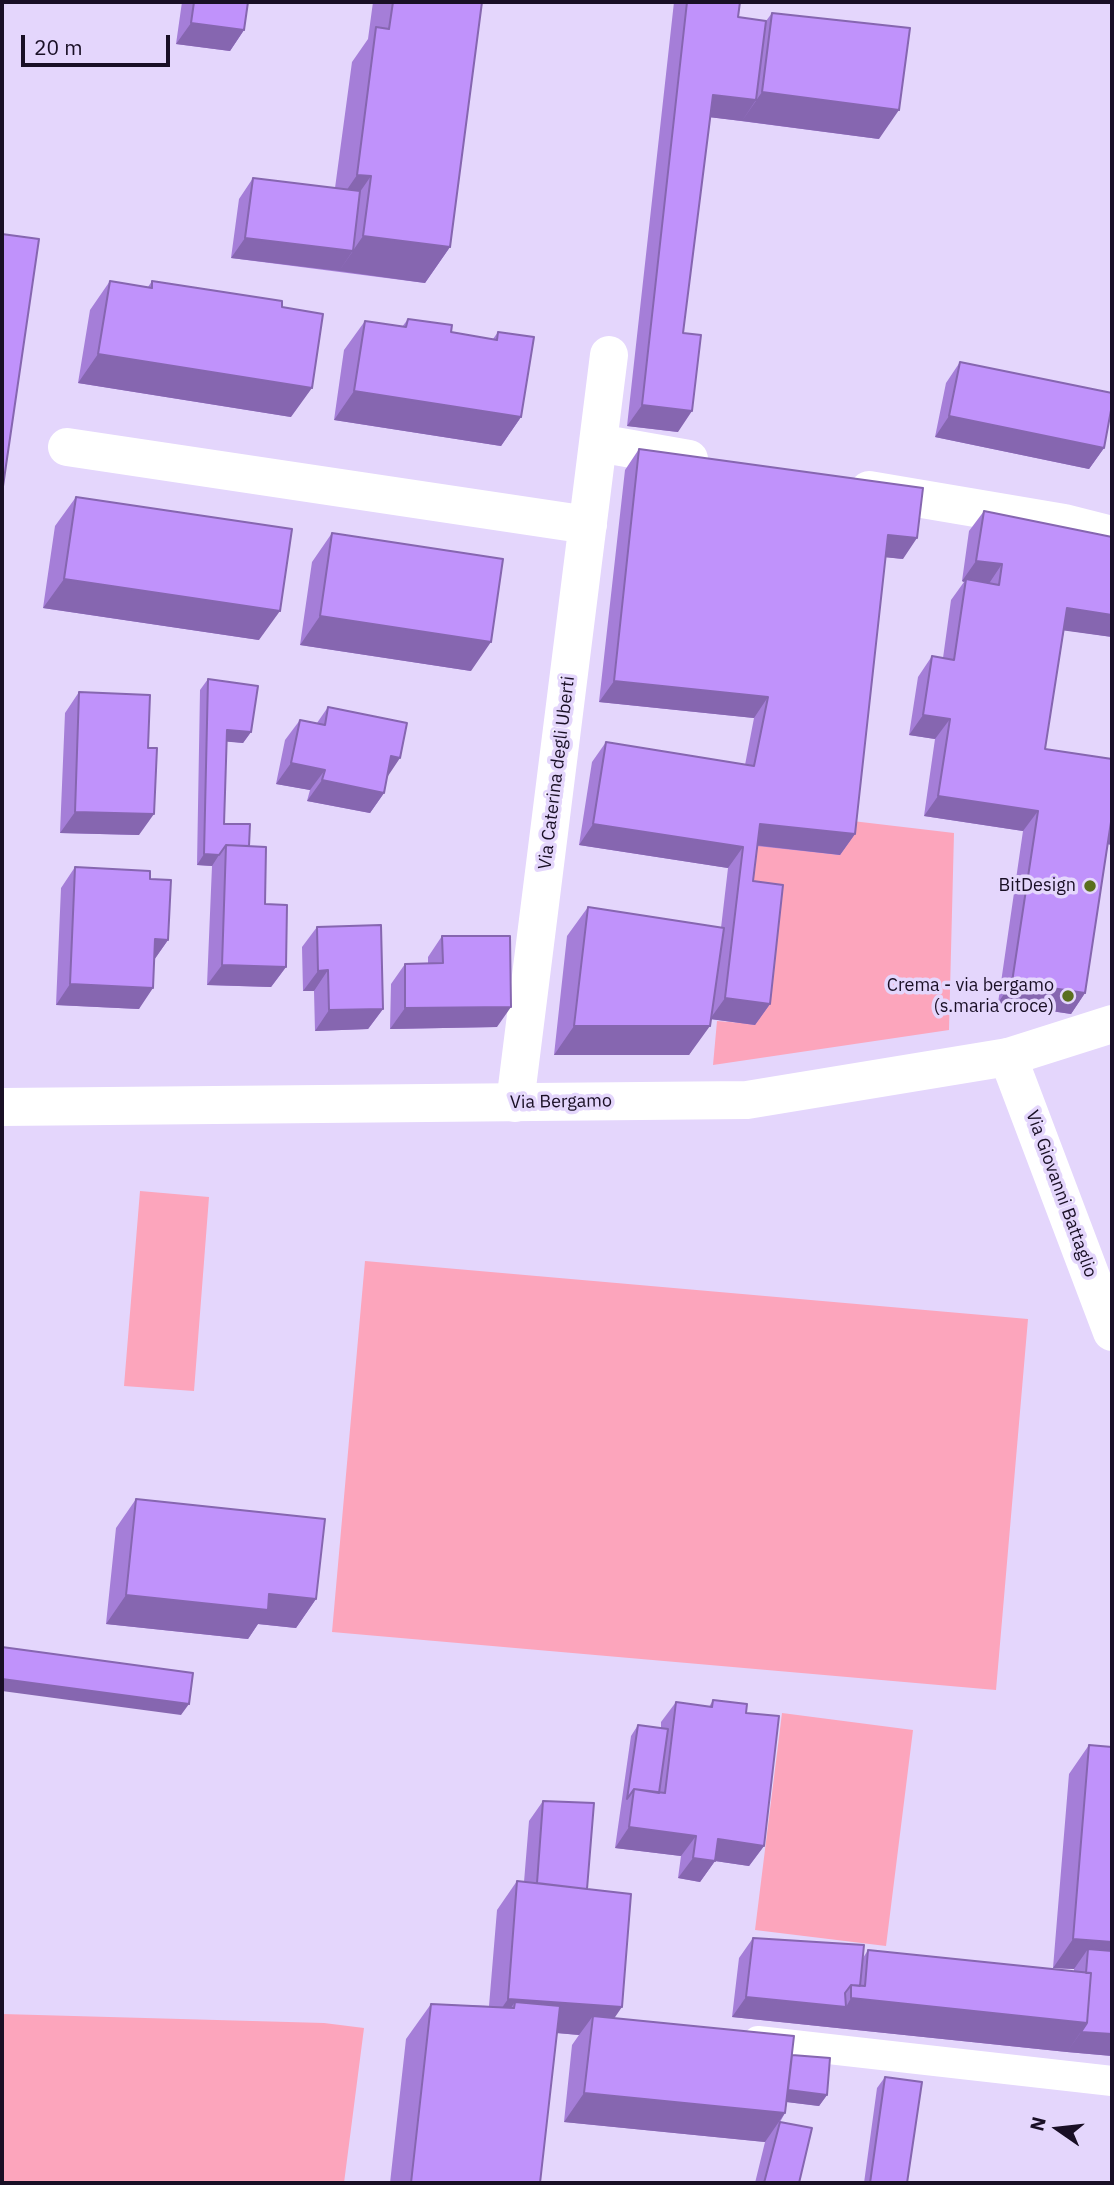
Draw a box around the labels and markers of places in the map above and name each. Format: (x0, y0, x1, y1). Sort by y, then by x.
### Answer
place label: BitDesign (998, 875, 1076, 897)
marker: BitDesign (1082, 878, 1098, 894)
place label: Crema - via bergamo (s.maria croce) (887, 975, 1054, 1018)
marker: Crema - via bergamo (s.maria croce) (1060, 988, 1076, 1004)

